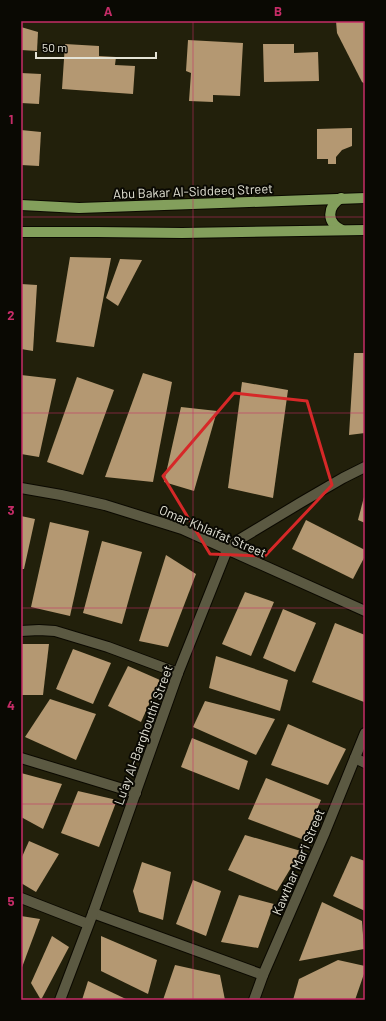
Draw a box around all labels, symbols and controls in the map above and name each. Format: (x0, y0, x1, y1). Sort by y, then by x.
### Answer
text: A (104, 3, 113, 19)
text: B (274, 3, 282, 19)
scale bar (36, 34, 156, 60)
text: 50 m (42, 40, 67, 54)
text: 1 (9, 111, 13, 127)
street label: Abu Bakar Al-Siddeeq Street (113, 180, 273, 202)
text: 2 (7, 307, 15, 323)
street label: Omar Khlaifat Street (157, 501, 269, 561)
text: 3 (7, 502, 15, 518)
street label: Lu'ay Al-Barghouthi Street (110, 663, 176, 807)
text: 4 (7, 697, 15, 713)
street label: Kawthar Mar'i Street (268, 806, 328, 918)
text: 5 (7, 893, 15, 909)

